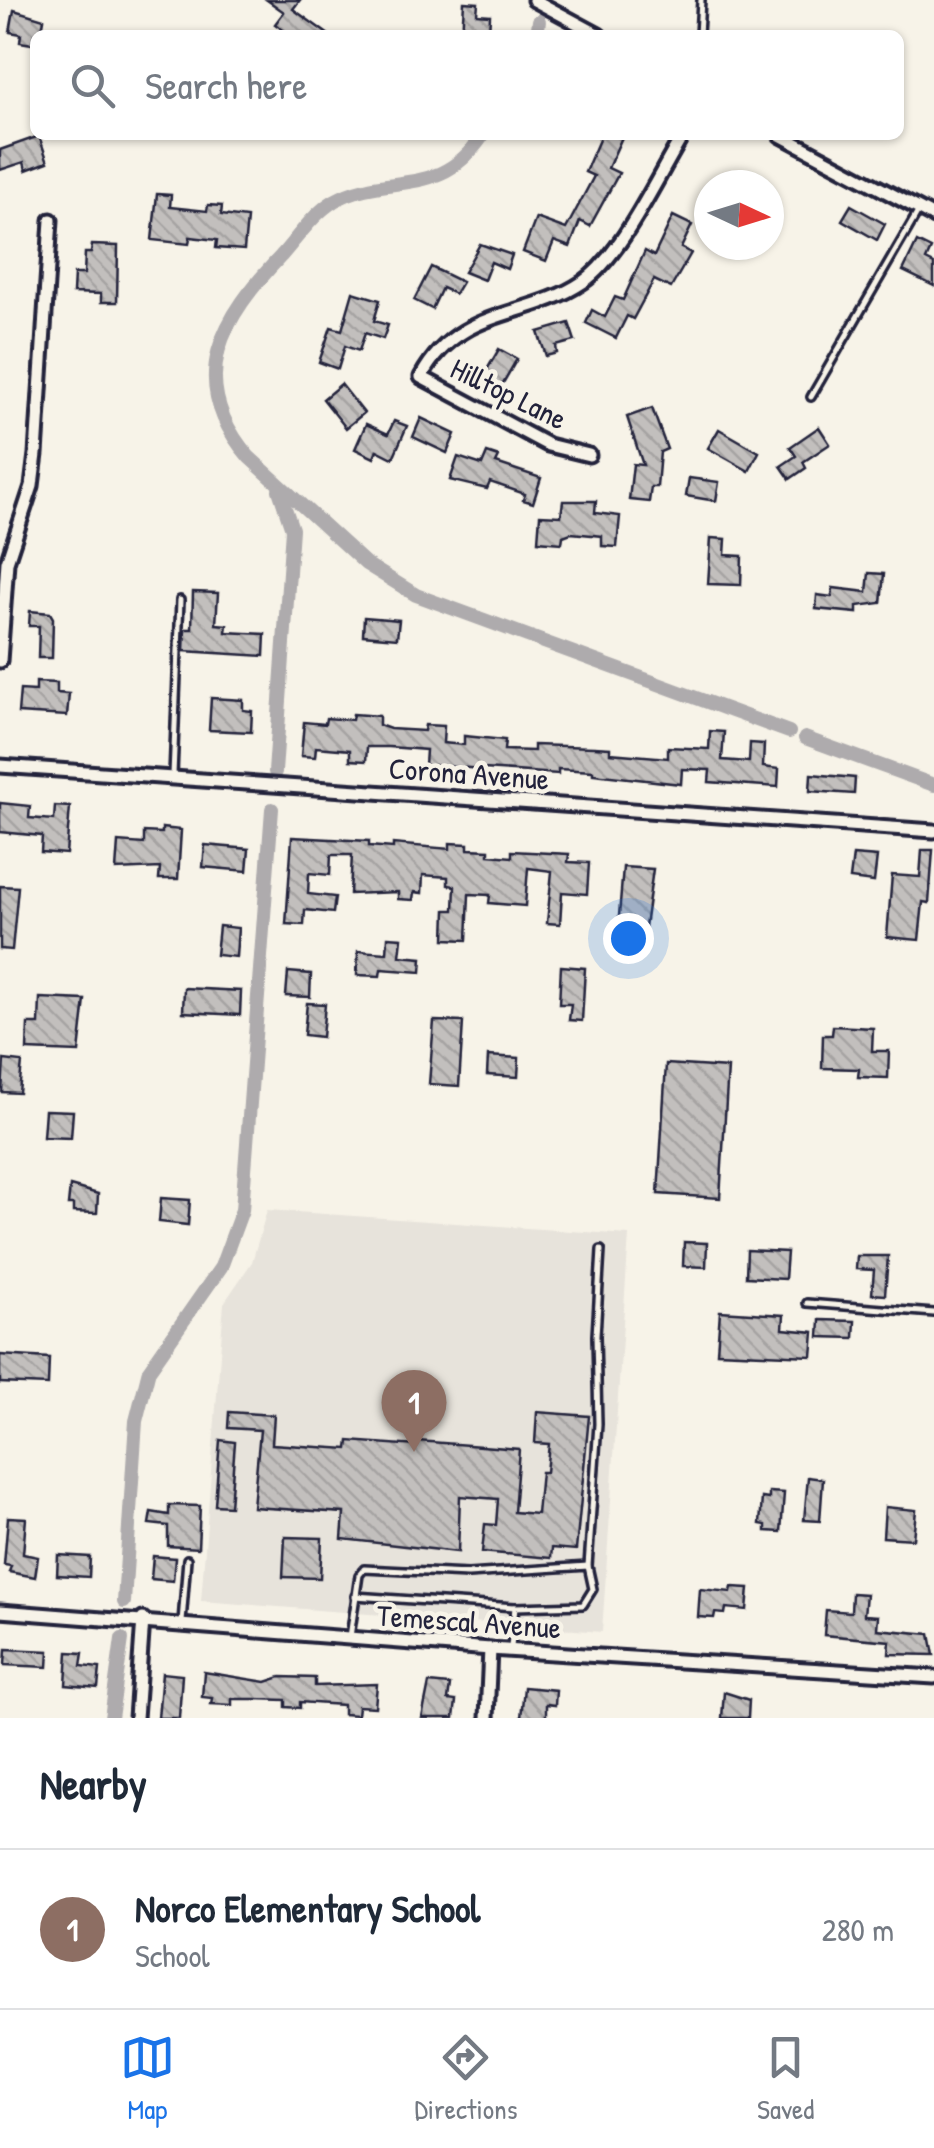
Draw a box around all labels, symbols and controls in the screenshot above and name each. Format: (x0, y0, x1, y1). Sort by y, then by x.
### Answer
search box (30, 30, 904, 140)
icon: search (65, 58, 120, 113)
text: Search here (145, 59, 307, 111)
north arrow (694, 170, 784, 260)
street label: Hilltop Lane (444, 348, 574, 438)
street label: Corona Avenue (388, 747, 550, 799)
your location (603, 913, 654, 964)
pin: 1 (382, 1370, 446, 1452)
street label: Temescal Avenue (376, 1595, 562, 1647)
text: Nearby (40, 1755, 147, 1812)
text: Norco Elementary School (135, 1882, 480, 1934)
text: 1 (67, 1908, 78, 1951)
text: 280 m (822, 1908, 894, 1951)
text: School (135, 1934, 210, 1977)
tab: Map (120, 2030, 175, 2128)
tab: Directions (414, 2030, 517, 2128)
tab: Saved (757, 2030, 814, 2128)

